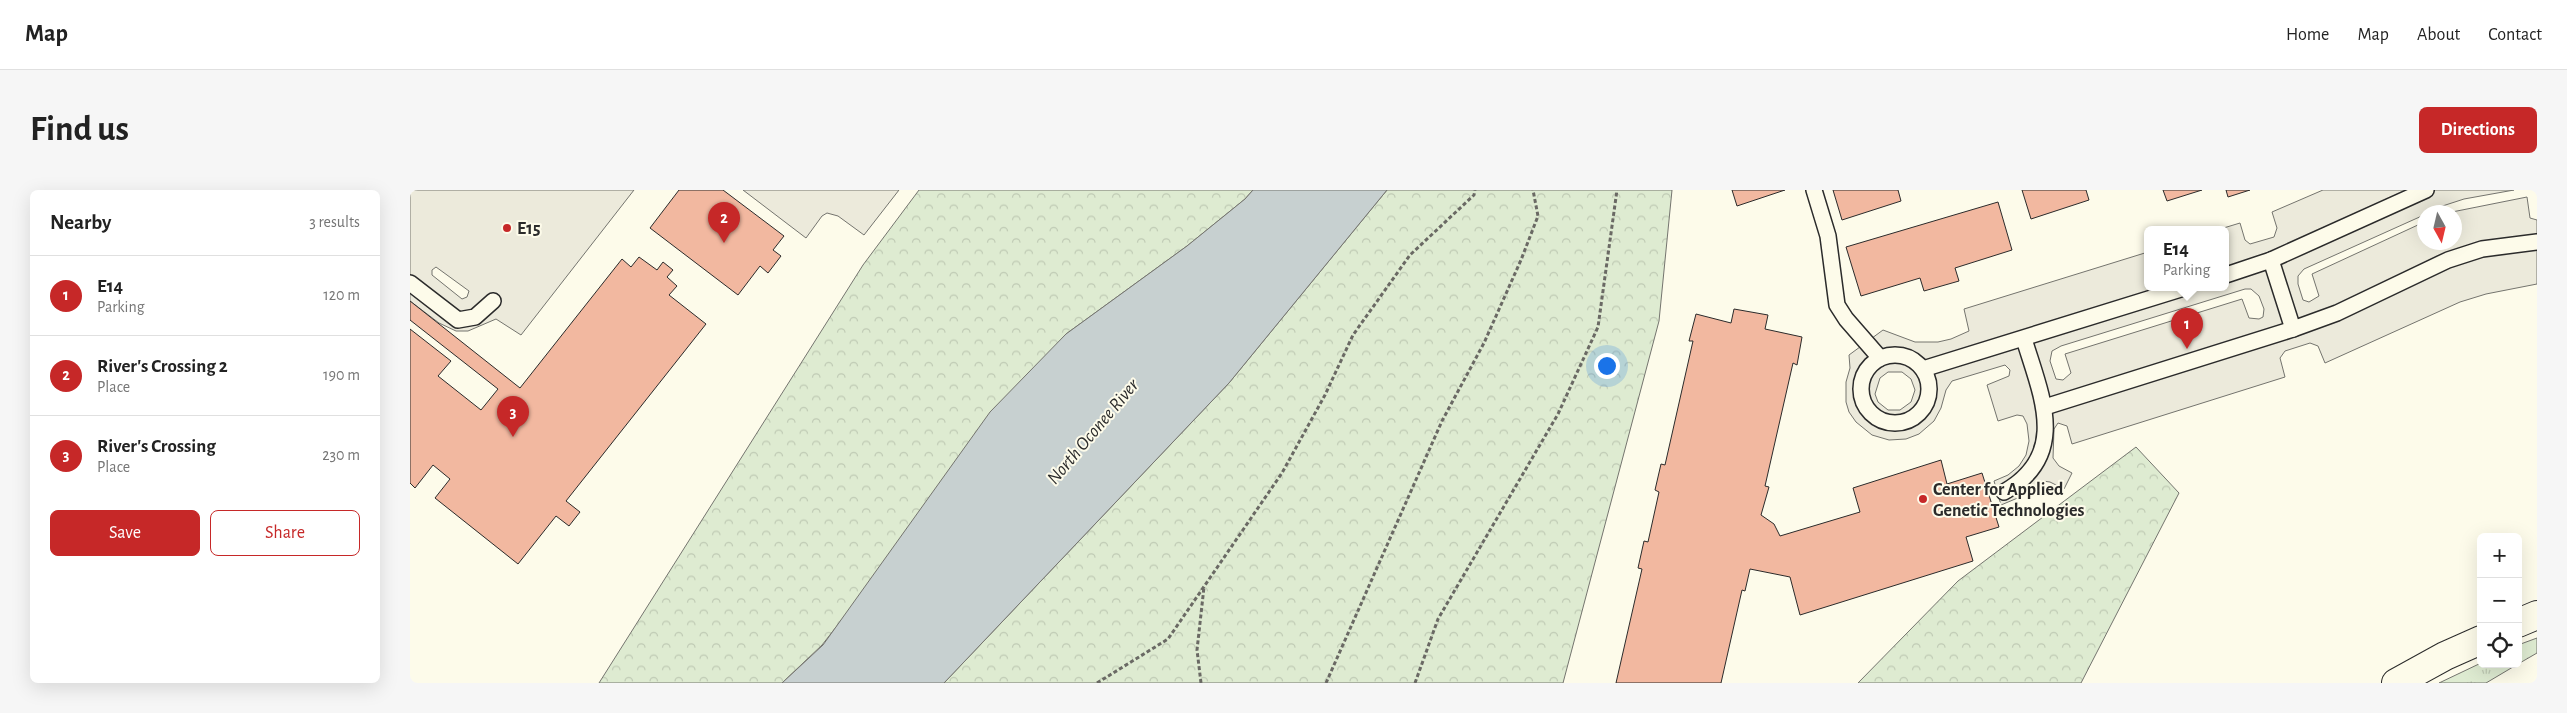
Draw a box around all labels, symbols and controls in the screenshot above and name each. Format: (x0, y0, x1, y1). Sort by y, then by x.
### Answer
text: Map (25, 22, 68, 46)
text: Home (2286, 26, 2329, 44)
text: Map (2357, 26, 2389, 44)
text: About (2417, 26, 2460, 44)
text: Contact (2488, 26, 2542, 44)
button: Directions (2419, 107, 2537, 153)
text: Find us (30, 112, 129, 147)
pin: 2 (708, 202, 740, 243)
north arrow (2417, 205, 2462, 250)
text: Nearby (50, 212, 111, 233)
text: 3 results (309, 214, 360, 230)
place label: E15 (517, 220, 541, 238)
marker: E15 (501, 222, 513, 234)
popup (2144, 226, 2229, 291)
text: E14 (2163, 240, 2189, 259)
text: Parking (2163, 262, 2210, 278)
text: E14 (97, 277, 123, 296)
text: 1 (63, 287, 69, 303)
text: 120 m (323, 287, 360, 303)
text: Parking (97, 299, 145, 315)
pin: 1 (2171, 308, 2203, 349)
your location (1594, 353, 1620, 379)
text: River's Crossing 2 (97, 357, 228, 376)
text: 2 (62, 367, 70, 383)
text: 190 m (323, 367, 360, 383)
water label: North Oconee River (1044, 375, 1143, 488)
text: Place (97, 379, 130, 395)
pin: 3 (497, 396, 529, 437)
text: River's Crossing (97, 437, 216, 456)
text: 3 (63, 447, 69, 463)
text: 230 m (322, 447, 360, 463)
text: Place (97, 459, 130, 475)
place label: Center for Applied Genetic Technologies (1933, 481, 2084, 520)
marker: Center for Applied Genetic Technologies (1917, 493, 1929, 505)
button: Save (50, 510, 200, 556)
button: Share (210, 510, 360, 556)
map controls (2477, 533, 2522, 668)
button: + (2477, 533, 2522, 578)
button: − (2477, 578, 2522, 623)
button: locate (2477, 623, 2522, 668)

